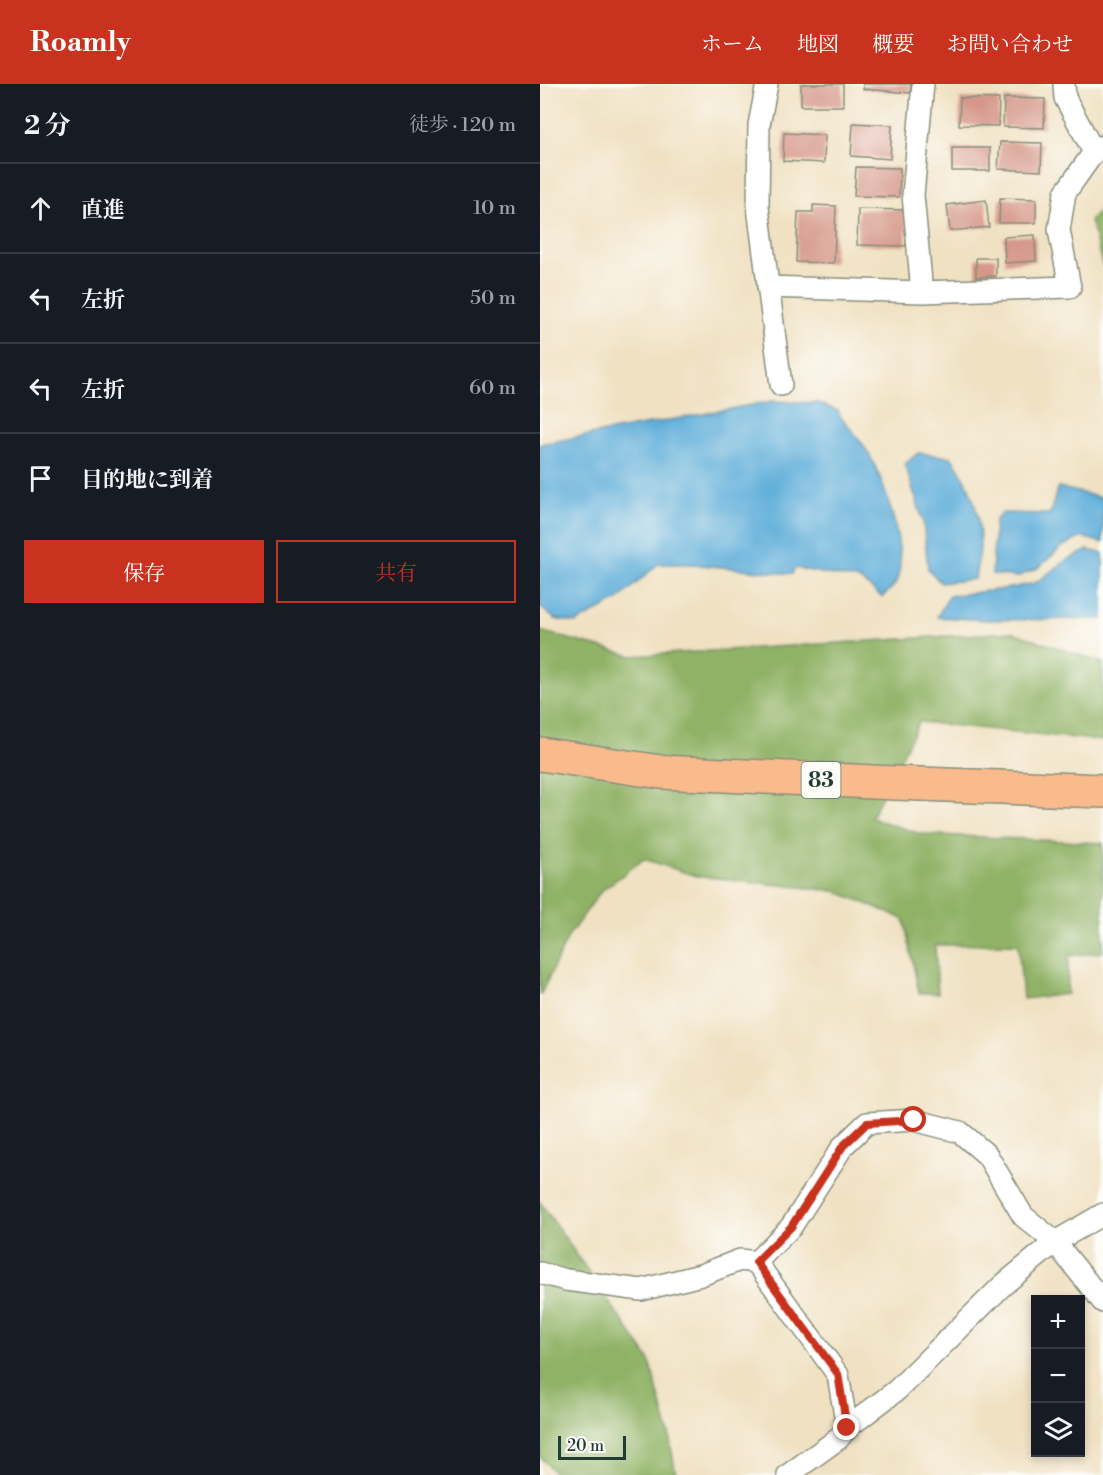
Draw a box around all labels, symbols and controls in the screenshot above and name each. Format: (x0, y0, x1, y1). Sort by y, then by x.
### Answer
text: Roamly (30, 25, 131, 60)
text: ホーム (701, 32, 764, 58)
text: 地図 (797, 32, 839, 58)
text: 概要 (872, 32, 914, 58)
text: お問い合わせ (947, 32, 1073, 58)
text: 2 分 (24, 110, 70, 142)
text: 徒歩 · 120 m (409, 113, 516, 138)
icon: ahead (24, 192, 57, 225)
text: 10 m (473, 196, 516, 221)
text: 直進 (81, 197, 125, 224)
icon: left (24, 282, 57, 315)
text: 50 m (470, 286, 516, 311)
text: 左折 (81, 287, 125, 314)
icon: left (24, 372, 57, 405)
text: 60 m (469, 376, 516, 401)
text: 左折 (81, 377, 125, 404)
icon: arrive (24, 462, 57, 495)
text: 目的地に到着 (81, 467, 213, 494)
button: 保存 (24, 540, 264, 603)
button: 共有 (276, 540, 516, 603)
road number: 83 (802, 762, 840, 798)
route start (900, 1106, 926, 1132)
map controls (1031, 1295, 1085, 1457)
button: + (1031, 1295, 1085, 1349)
button: − (1031, 1349, 1085, 1403)
button: layers (1031, 1403, 1085, 1457)
route end (833, 1414, 859, 1440)
scale bar (558, 1433, 626, 1460)
text: 20 m (567, 1436, 604, 1456)

